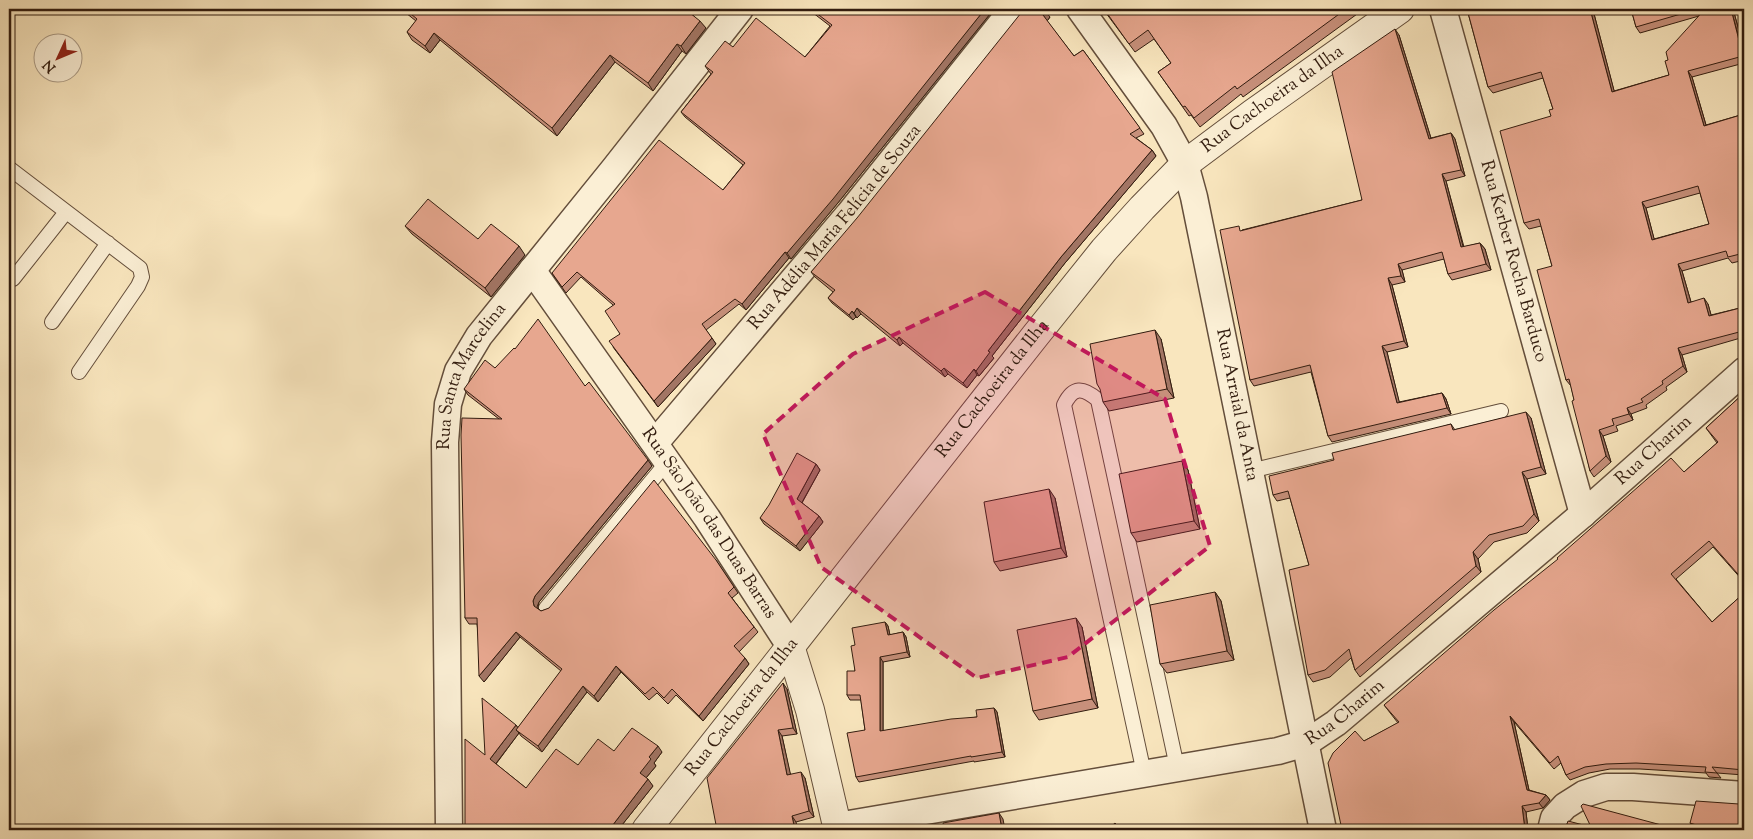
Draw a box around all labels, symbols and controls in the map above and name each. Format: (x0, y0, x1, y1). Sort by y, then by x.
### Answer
north arrow (32, 32, 82, 82)
street label: Rua Cachoeira da Ilha (1196, 40, 1349, 160)
text: N (39, 55, 61, 77)
street label: Rua Adélia Maria Felícia de Souza (743, 119, 928, 336)
street label: Rua Kerber Rocha Barduco (1473, 158, 1553, 366)
street label: Rua Santa Marcelina (432, 298, 513, 450)
street label: Rua Cachoeira da Ilha (930, 314, 1056, 464)
street label: Rua Arraial da Anta (1208, 326, 1265, 484)
street label: Rua Charim (1610, 410, 1698, 492)
street label: Rua São João das Duas Barras (634, 423, 782, 624)
street label: Rua Cachoeira da Ilha (680, 633, 805, 782)
street label: Rua Charim (1301, 674, 1391, 753)

